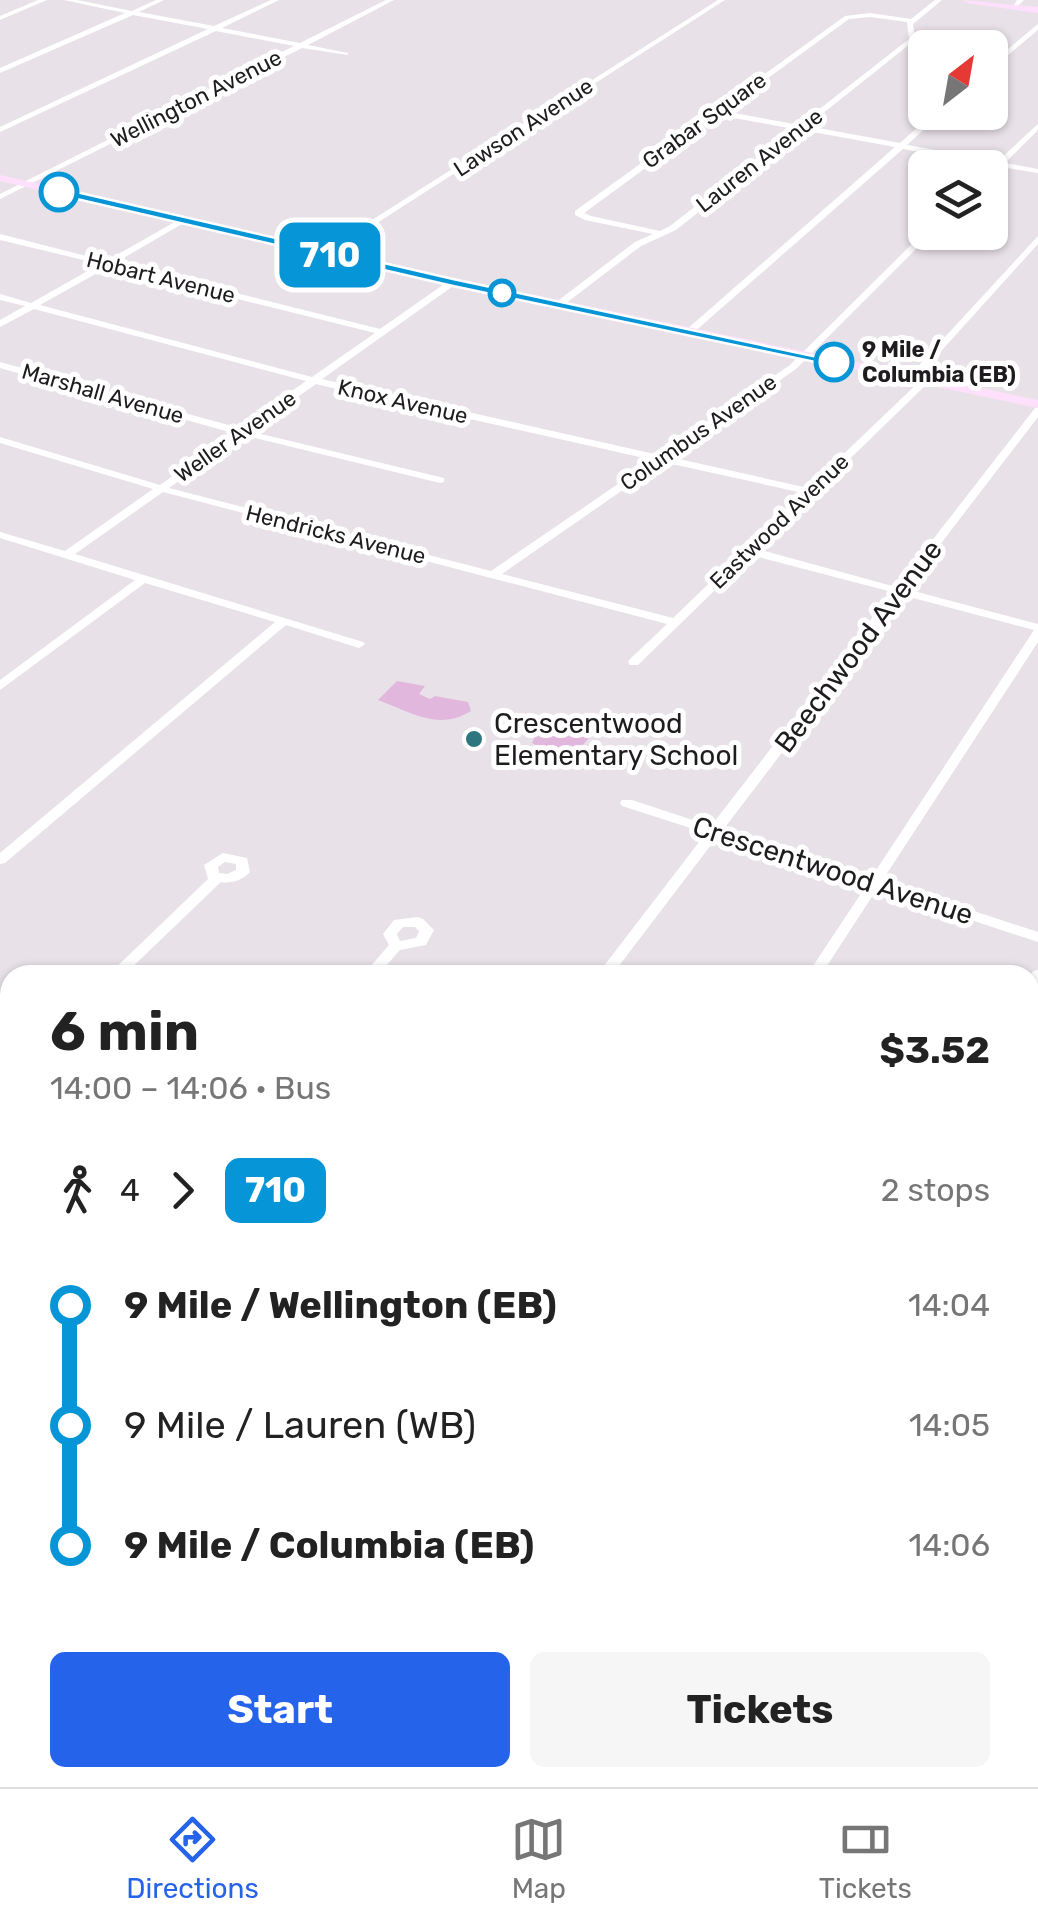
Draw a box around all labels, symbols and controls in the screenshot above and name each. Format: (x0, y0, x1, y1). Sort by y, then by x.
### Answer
north arrow (908, 30, 1008, 130)
map controls (908, 30, 1008, 250)
street label: Wellington Avenue (106, 44, 286, 153)
street label: Grabar Square (637, 66, 771, 174)
street label: Lawson Avenue (448, 72, 598, 183)
street label: Lauren Avenue (691, 103, 828, 218)
button: layers (908, 150, 1008, 250)
unlabelled marker (40, 173, 78, 211)
line badge: 710 (272, 222, 388, 288)
text: 710 (299, 234, 361, 276)
street label: Hobart Avenue (84, 246, 238, 309)
unlabelled marker (489, 280, 515, 306)
place label: 9 Mile / Columbia (EB) (862, 336, 1016, 388)
marker: 9 Mile / Columbia (EB) (815, 343, 853, 381)
street label: Marshall Avenue (19, 357, 187, 430)
street label: Columbus Avenue (615, 368, 782, 496)
street label: Knox Avenue (335, 373, 471, 430)
street label: Weller Avenue (169, 385, 301, 488)
street label: Eastwood Avenue (704, 448, 854, 595)
street label: Hendricks Avenue (243, 499, 429, 570)
street label: Beechwood Avenue (768, 534, 949, 759)
place label: Crescentwood Elementary School (494, 707, 738, 772)
marker: Crescentwood Elementary School (463, 728, 485, 750)
street label: Crescentwood Avenue (688, 810, 977, 931)
text: 6 min (50, 999, 199, 1064)
text: $3.52 (880, 1027, 990, 1073)
text: 14:00 – 14:06 · Bus (50, 1069, 331, 1107)
icon: walk (50, 1163, 105, 1218)
icon: forward (155, 1163, 210, 1218)
text: 710 (245, 1169, 306, 1211)
text: 4 (120, 1171, 140, 1209)
text: 2 stops (881, 1171, 990, 1209)
text: 9 Mile / Wellington (EB) (124, 1282, 557, 1328)
text: 14:04 (908, 1286, 990, 1324)
text: 9 Mile / Lauren (WB) (124, 1402, 476, 1448)
text: 14:05 (909, 1406, 990, 1444)
text: 9 Mile / Columbia (EB) (124, 1522, 534, 1568)
text: 14:06 (909, 1526, 990, 1564)
button: Start (50, 1652, 510, 1767)
button: Tickets (530, 1652, 990, 1767)
tab: Directions (126, 1812, 259, 1905)
tab: Map (511, 1812, 566, 1905)
tab: Tickets (819, 1812, 912, 1905)

